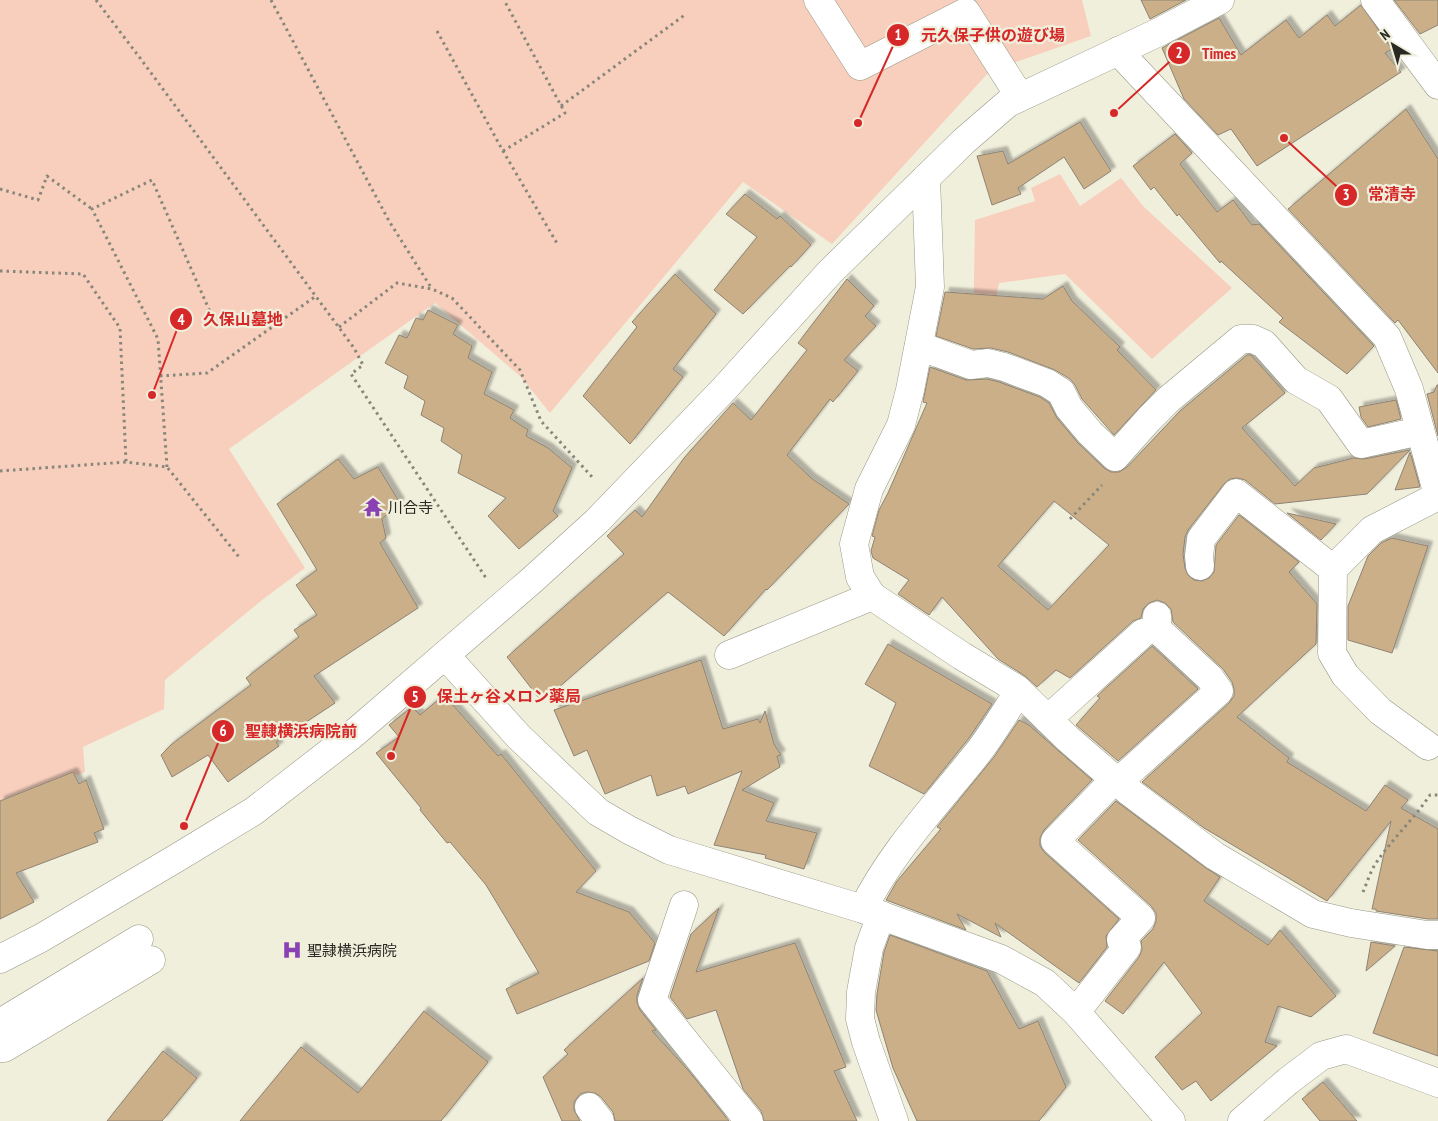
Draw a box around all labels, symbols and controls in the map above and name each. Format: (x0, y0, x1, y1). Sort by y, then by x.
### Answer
callout: 元久保子供の遊び場 (886, 20, 1075, 51)
north arrow (1368, 20, 1418, 70)
text: 1 (894, 25, 902, 44)
text: 元久保子供の遊び場 (921, 25, 1065, 45)
text: N (1376, 25, 1394, 44)
callout: Times (1167, 38, 1246, 69)
text: 2 (1175, 43, 1183, 62)
text: Times (1202, 43, 1237, 63)
callout: 常清寺 (1333, 179, 1426, 210)
text: 常清寺 (1368, 184, 1416, 204)
text: 3 (1342, 185, 1350, 204)
callout: 久保山墓地 (168, 304, 293, 335)
text: 久保山墓地 (203, 309, 283, 329)
text: 4 (177, 310, 185, 329)
temple icon: 川合寺 (362, 496, 384, 518)
place label: 川合寺 (388, 498, 433, 517)
callout: 保土ヶ谷メロン薬局 (402, 681, 591, 712)
text: 保土ヶ谷メロン薬局 (437, 686, 581, 706)
text: 5 (411, 687, 419, 706)
callout: 聖隷横浜病院前 (210, 715, 367, 746)
text: 6 (219, 721, 227, 740)
text: 聖隷横浜病院前 (245, 721, 357, 741)
hospital icon: 聖隷横浜病院 (281, 939, 303, 961)
place label: 聖隷横浜病院 (307, 941, 397, 960)

